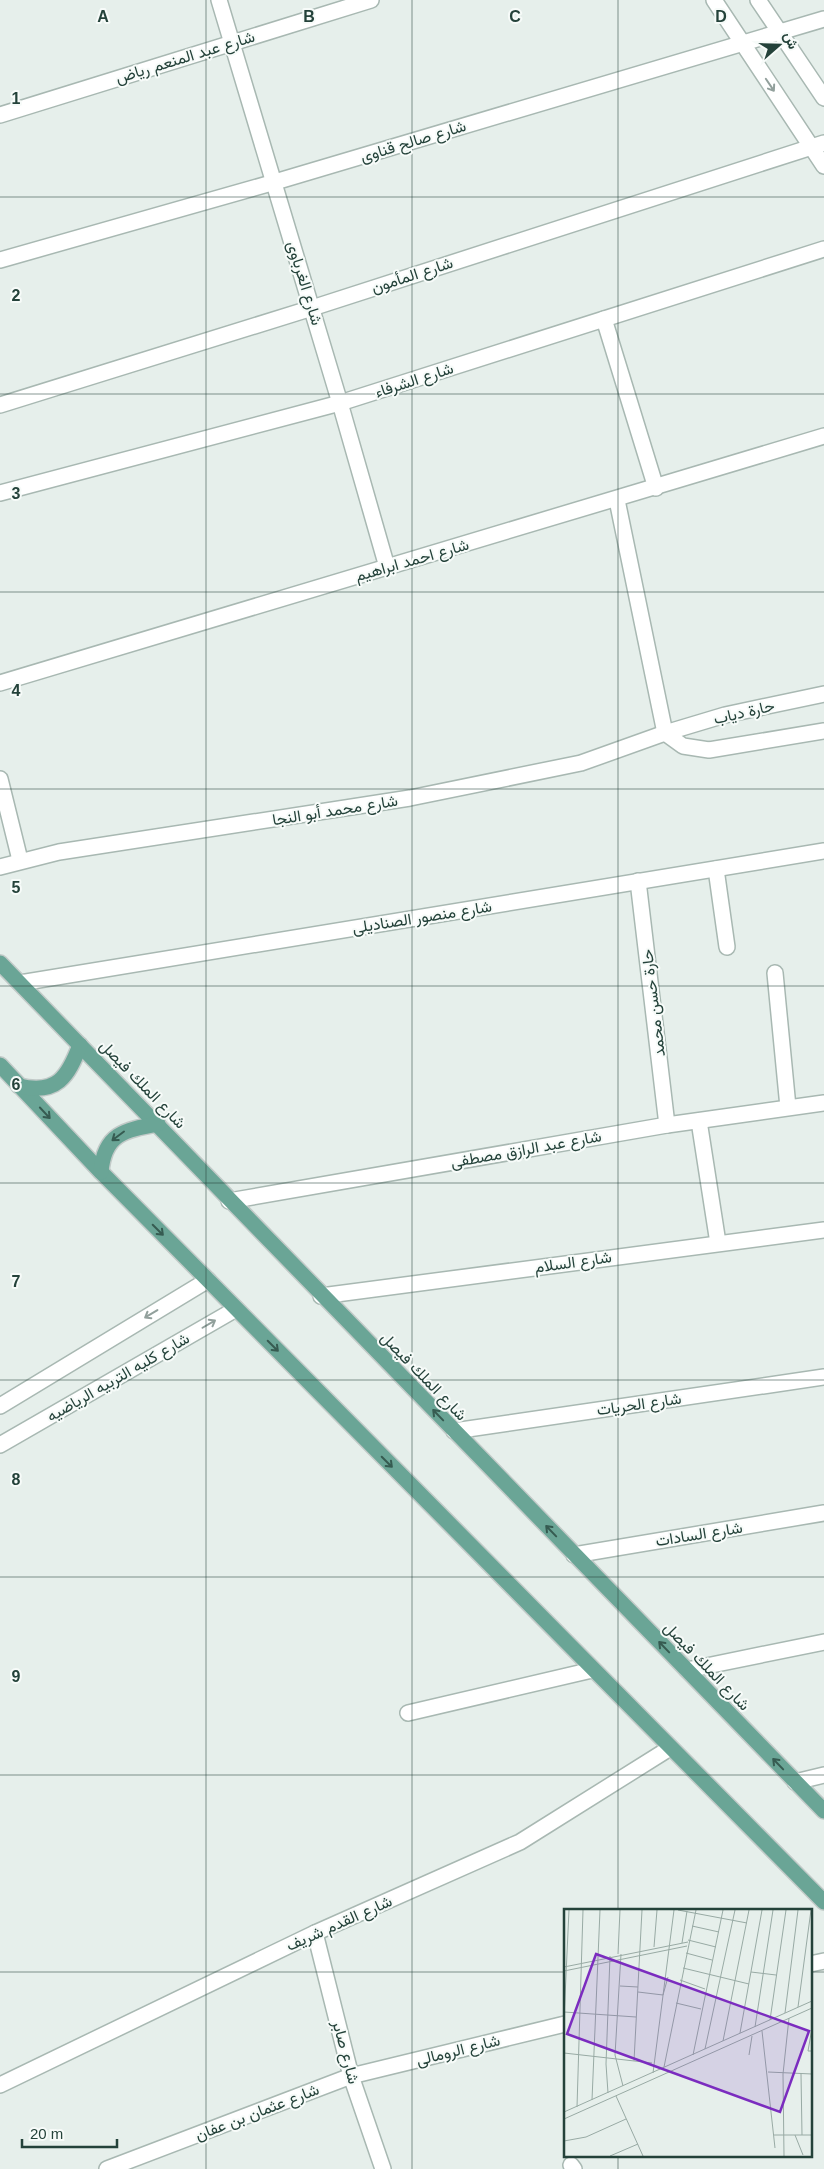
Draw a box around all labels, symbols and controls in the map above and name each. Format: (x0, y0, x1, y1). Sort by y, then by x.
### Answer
text: A (97, 8, 109, 25)
text: B (303, 8, 315, 25)
text: C (509, 8, 521, 25)
text: D (715, 8, 727, 25)
north arrow (754, 20, 804, 70)
street label: شارع عبد المنعم رياض (113, 28, 258, 89)
text: ش (780, 30, 802, 52)
one-way arrow (765, 77, 775, 91)
text: 1 (12, 90, 21, 107)
street label: شارع صالح قناوى (358, 117, 469, 168)
street label: شارع الغرباوى (281, 239, 326, 328)
street label: شارع المأمون (369, 254, 456, 299)
text: 2 (12, 287, 21, 304)
street label: شارع الشرفاء (373, 359, 456, 404)
text: 3 (12, 485, 21, 502)
street label: شارع احمد ابراهيم (353, 536, 472, 587)
text: 4 (12, 682, 21, 699)
street label: حارة دياب (712, 697, 777, 729)
street label: شارع محمد أبو النجا (271, 792, 400, 831)
text: 5 (12, 879, 21, 896)
street label: شارع منصور الصناديلى (351, 898, 493, 939)
street label: حارة حسن محمد (638, 948, 670, 1058)
street label: شارع الملك فيصل (95, 1036, 189, 1134)
text: 6 (12, 1076, 21, 1093)
one-way arrow (39, 1107, 51, 1120)
street label: شارع عبد الرازق مصطفى (449, 1127, 603, 1174)
one-way arrow (112, 1131, 125, 1142)
one-way arrow (152, 1224, 164, 1236)
street label: شارع السلام (533, 1248, 613, 1279)
text: 7 (12, 1273, 21, 1290)
one-way arrow (145, 1310, 159, 1320)
one-way arrow (201, 1319, 215, 1329)
street label: شارع الملك فيصل (376, 1328, 470, 1426)
street label: شارع كليه التربيه الرياضيه (44, 1329, 194, 1427)
one-way arrow (266, 1340, 279, 1352)
street label: شارع الحريات (596, 1390, 683, 1421)
one-way arrow (432, 1409, 444, 1421)
one-way arrow (380, 1455, 392, 1467)
text: 8 (12, 1471, 21, 1488)
street label: شارع السادات (654, 1519, 744, 1552)
one-way arrow (545, 1525, 557, 1537)
street label: شارع الملك فيصل (659, 1618, 753, 1716)
one-way arrow (659, 1642, 671, 1654)
text: 9 (12, 1668, 21, 1685)
one-way arrow (772, 1758, 784, 1770)
street label: شارع القدم شريف (283, 1892, 396, 1957)
inset map (564, 1909, 812, 2156)
street label: شارع صابر (326, 2017, 363, 2086)
street label: شارع الرومالى (414, 2031, 502, 2072)
street label: شارع عثمان بن عفان (193, 2081, 322, 2146)
scale bar (22, 2116, 118, 2148)
text: 20 m (30, 2125, 63, 2142)

